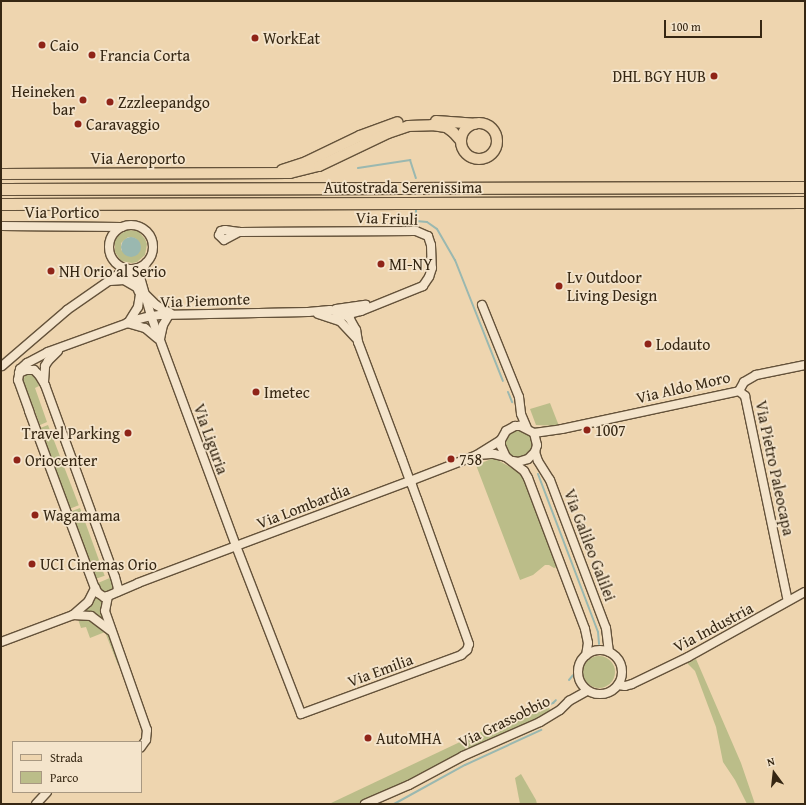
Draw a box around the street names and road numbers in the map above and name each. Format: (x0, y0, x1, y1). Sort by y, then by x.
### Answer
street label: Via Aeroporto (91, 148, 185, 168)
street label: Autostrada Serenissima (324, 177, 482, 197)
street label: Via Portico (25, 202, 99, 222)
street label: Via Friuli (355, 207, 419, 229)
street label: Via Piemonte (160, 289, 250, 311)
street label: Via Aldo Moro (634, 367, 732, 407)
street label: Via Pietro Paleocapa (751, 399, 799, 537)
street label: Via Liguria (189, 401, 233, 477)
street label: Via Lombardia (254, 479, 352, 533)
street label: Via Galileo Galilei (560, 486, 620, 604)
street label: Via Industria (670, 598, 756, 656)
street label: Via Emilia (345, 649, 415, 691)
street label: Via Grassobbio (455, 691, 553, 751)

